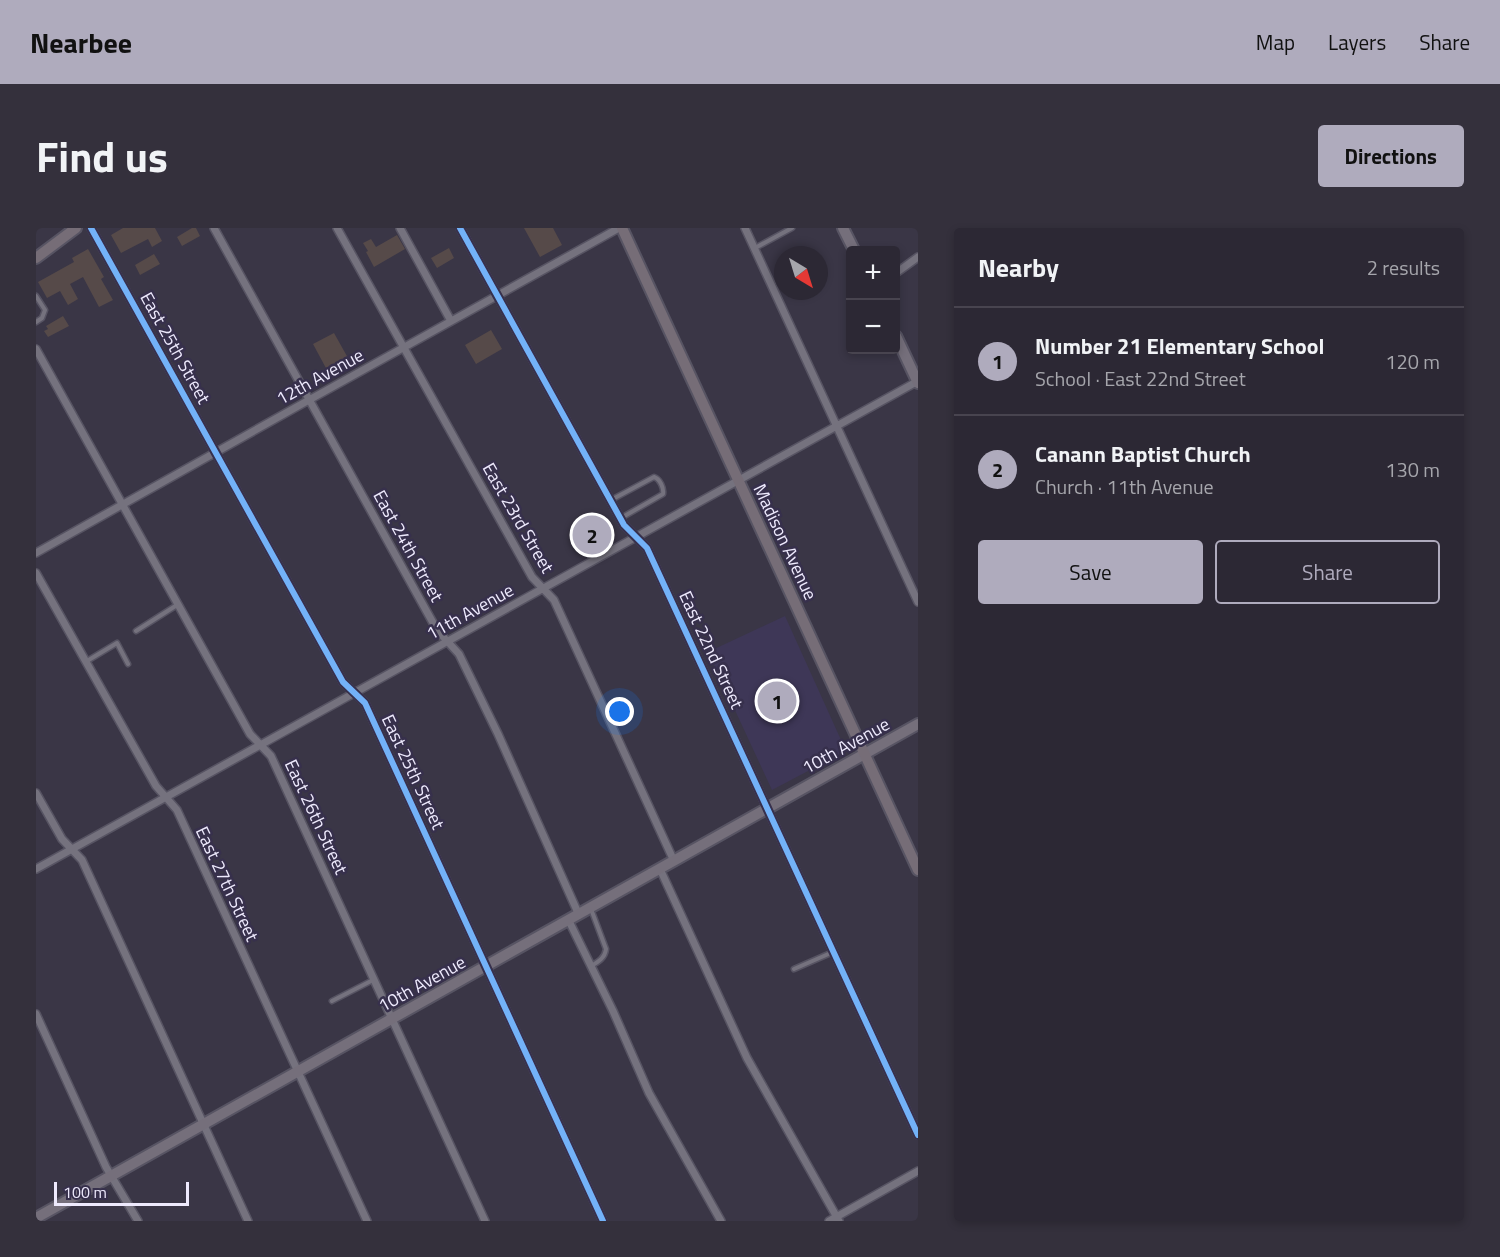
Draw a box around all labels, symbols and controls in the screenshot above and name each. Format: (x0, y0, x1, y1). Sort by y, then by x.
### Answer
text: Nearbee (30, 21, 132, 64)
text: Map (1256, 26, 1295, 58)
text: Layers (1328, 26, 1386, 58)
text: Share (1419, 26, 1470, 58)
text: Find us (36, 124, 168, 188)
button: Directions (1318, 125, 1464, 187)
north arrow (774, 246, 828, 300)
map controls (846, 246, 900, 354)
button: + (846, 246, 900, 300)
text: Nearby (978, 248, 1059, 287)
text: 2 results (1367, 252, 1440, 283)
street label: East 25th Street (134, 287, 218, 409)
button: − (846, 300, 900, 354)
text: Number 21 Elementary School (1035, 329, 1324, 363)
street label: 12th Avenue (271, 341, 368, 412)
text: 1 (992, 346, 1003, 377)
text: 120 m (1385, 346, 1440, 377)
text: School · East 22nd Street (1035, 363, 1246, 394)
text: Canann Baptist Church (1035, 437, 1251, 471)
text: 2 (992, 454, 1003, 485)
text: 130 m (1385, 454, 1440, 485)
street label: East 23rd Street (476, 457, 561, 579)
text: Church · 11th Avenue (1035, 471, 1214, 502)
street label: Madison Avenue (747, 479, 824, 604)
street label: East 24th Street (367, 485, 451, 607)
pin: 2 (572, 512, 612, 558)
button: Save (978, 540, 1203, 604)
button: Share (1215, 540, 1440, 604)
street label: 11th Avenue (421, 576, 518, 647)
street label: East 22nd Street (672, 586, 751, 714)
pin: 1 (758, 678, 796, 724)
your location (605, 697, 634, 726)
street label: East 25th Street (375, 710, 452, 834)
street label: 10th Avenue (797, 710, 894, 781)
street label: East 26th Street (278, 755, 355, 879)
street label: East 27th Street (189, 822, 266, 946)
street label: 10th Avenue (373, 948, 470, 1019)
scale bar (54, 1179, 189, 1206)
text: 100 m (63, 1180, 107, 1204)

